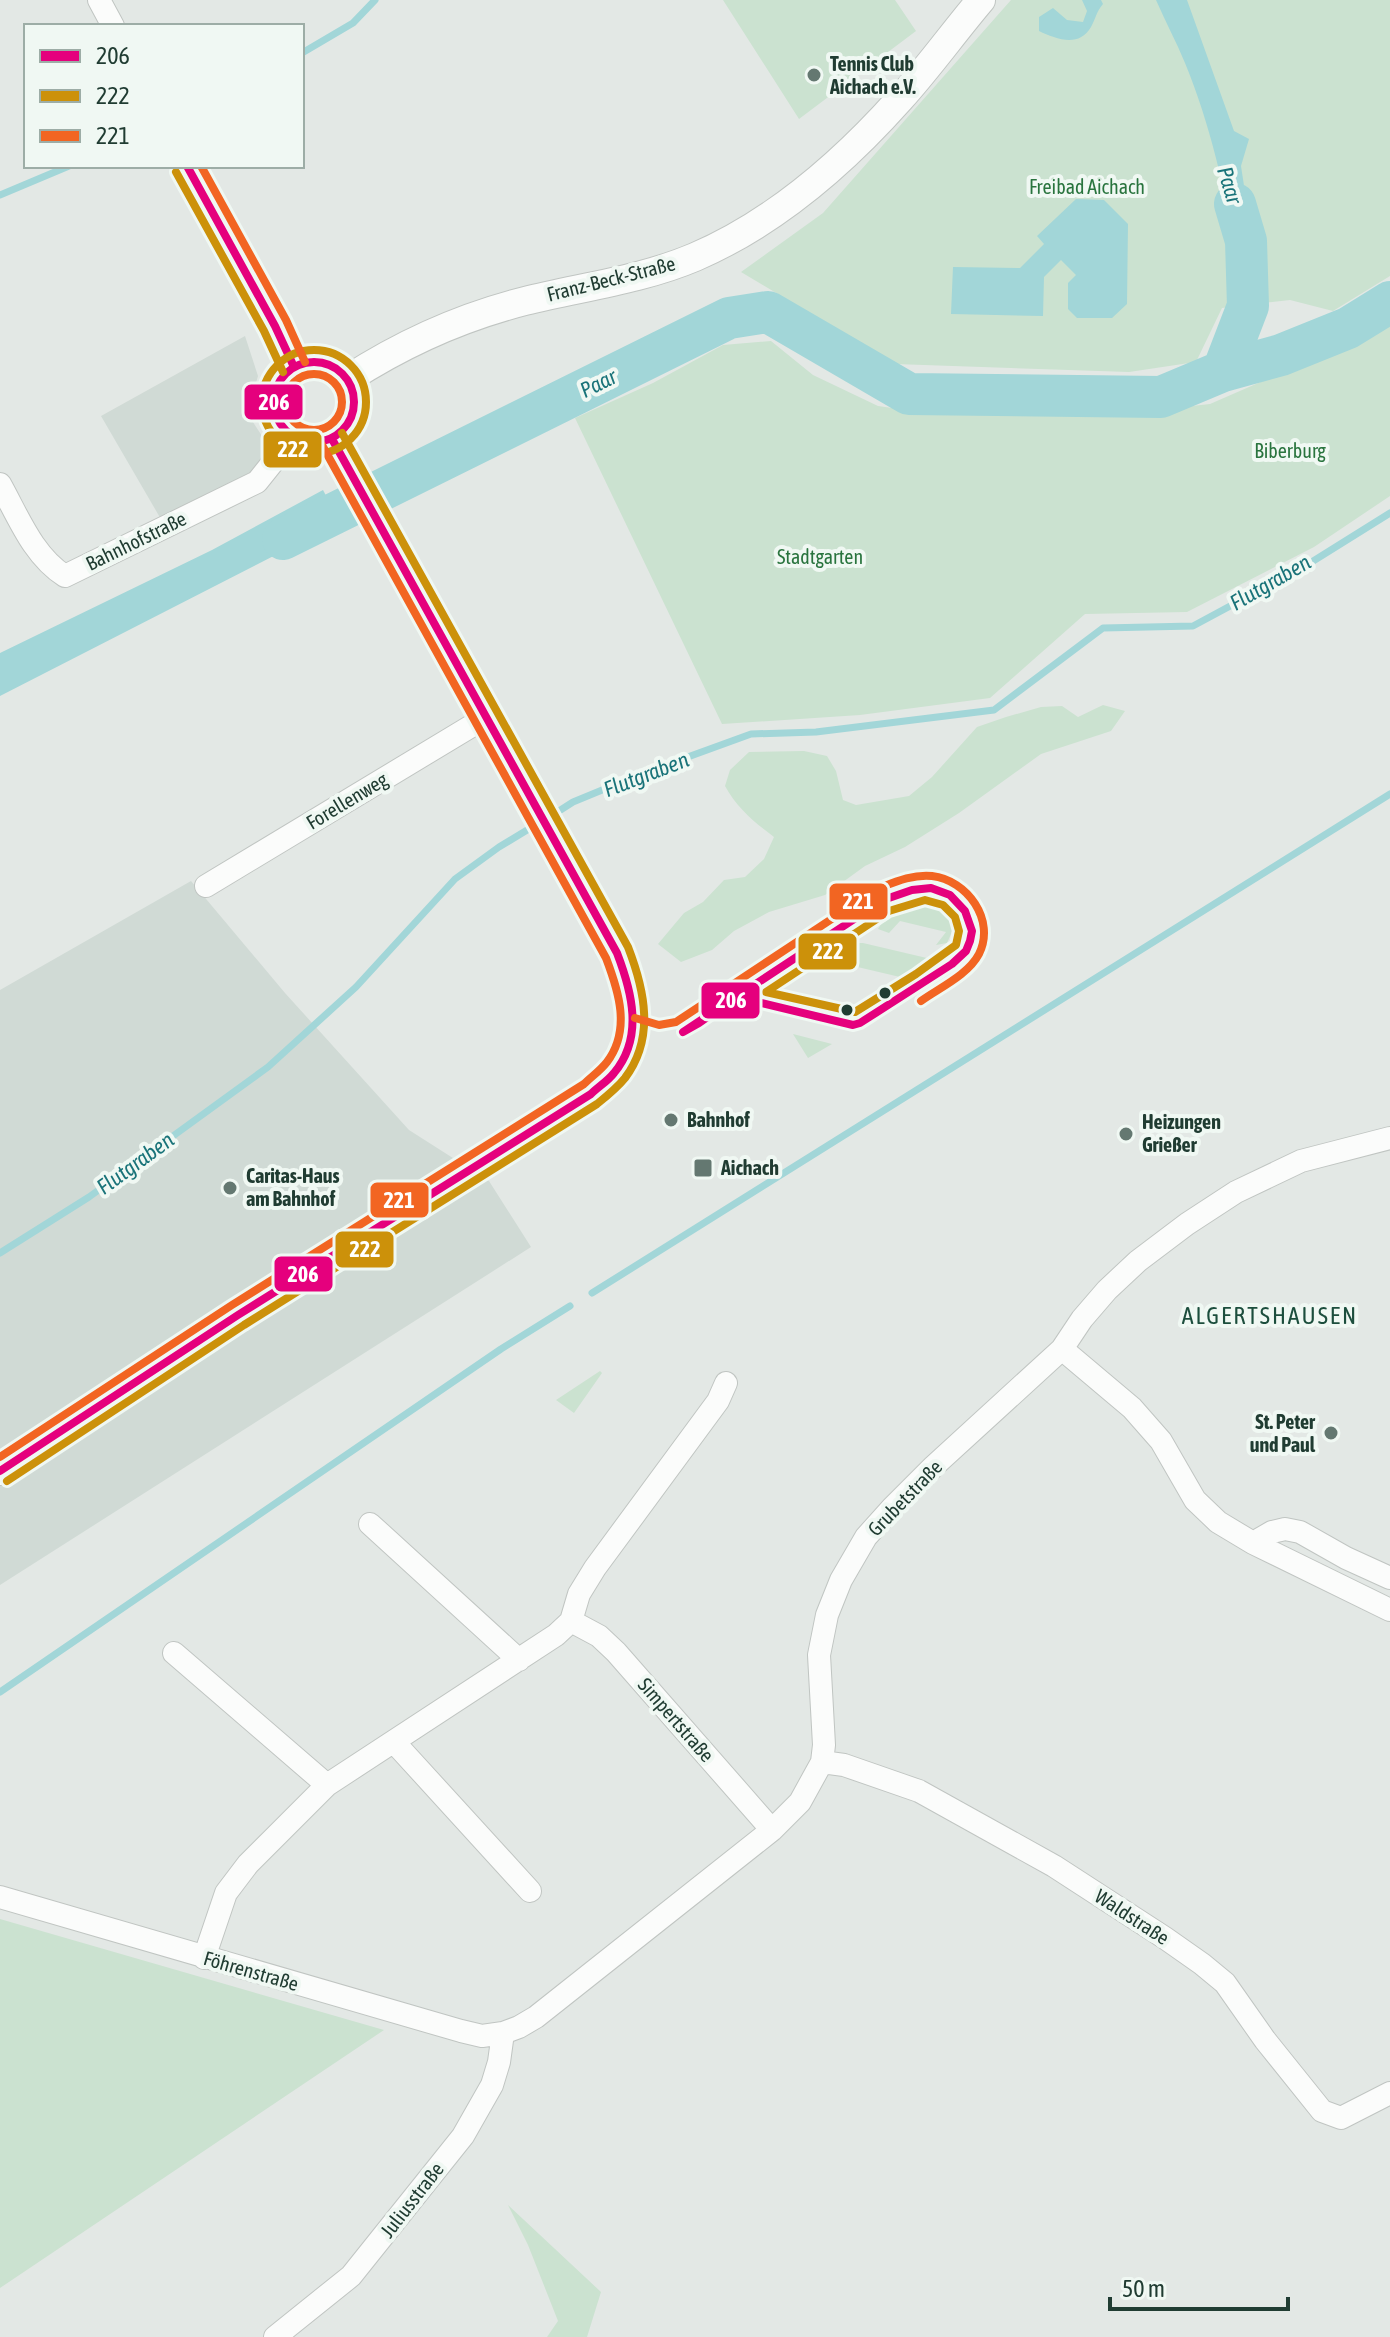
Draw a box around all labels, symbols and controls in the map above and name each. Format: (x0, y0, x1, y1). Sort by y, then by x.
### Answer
legend (24, 24, 304, 168)
text: 206 (96, 42, 130, 69)
place label: Tennis Club Aichach e.V. (829, 52, 916, 98)
marker: Tennis Club Aichach e.V. (805, 66, 823, 84)
text: 222 (96, 82, 130, 109)
text: 221 (96, 122, 130, 149)
water label: Paar (1212, 163, 1248, 208)
park label: Freibad Aichach (1029, 175, 1145, 198)
street label: Franz-Beck-Straße (544, 251, 677, 306)
water label: Paar (575, 362, 622, 403)
line badge: 206 (243, 383, 304, 421)
text: 206 (258, 389, 290, 415)
line badge: 222 (262, 430, 323, 469)
text: 222 (277, 436, 309, 462)
park label: Biberburg (1254, 439, 1326, 462)
street label: Bahnhofstraße (82, 506, 190, 575)
park label: Stadtgarten (777, 545, 863, 568)
water label: Flutgraben (1225, 548, 1315, 615)
water label: Flutgraben (600, 746, 692, 802)
street label: Forellenweg (302, 767, 392, 834)
line badge: 221 (828, 882, 889, 921)
text: 221 (842, 888, 874, 914)
line badge: 222 (797, 932, 858, 971)
text: 222 (812, 938, 844, 964)
line badge: 206 (700, 981, 761, 1020)
unlabelled marker (877, 985, 893, 1001)
text: 206 (715, 987, 747, 1013)
unlabelled marker (839, 1002, 855, 1018)
place label: Bahnhof (687, 1108, 750, 1131)
place label: Heizungen Grießer (1142, 1110, 1221, 1156)
marker: Bahnhof (662, 1111, 680, 1129)
marker: Heizungen Grießer (1117, 1125, 1135, 1143)
water label: Flutgraben (91, 1126, 179, 1200)
place label: Aichach (720, 1156, 779, 1179)
marker: Aichach (692, 1157, 714, 1179)
place label: Caritas-Haus am Bahnhof (246, 1164, 340, 1210)
marker: Caritas-Haus am Bahnhof (221, 1179, 239, 1197)
line badge: 221 (369, 1181, 430, 1219)
text: 221 (383, 1187, 415, 1213)
line badge: 222 (334, 1230, 395, 1269)
text: 222 (349, 1236, 381, 1262)
line badge: 206 (273, 1255, 334, 1293)
text: 206 (287, 1261, 319, 1287)
district label: ALGERTSHAUSEN (1182, 1302, 1358, 1329)
place label: St. Peter und Paul (1250, 1410, 1316, 1456)
marker: St. Peter und Paul (1322, 1424, 1340, 1442)
street label: Grubetstraße (863, 1455, 946, 1540)
street label: Simpertstraße (634, 1673, 719, 1766)
street label: Waldstraße (1091, 1884, 1174, 1949)
street label: Föhrenstraße (201, 1946, 301, 1995)
street label: Juliusstraße (375, 2158, 448, 2242)
scale bar (1110, 2261, 1288, 2311)
text: 50 m (1122, 2275, 1165, 2302)

